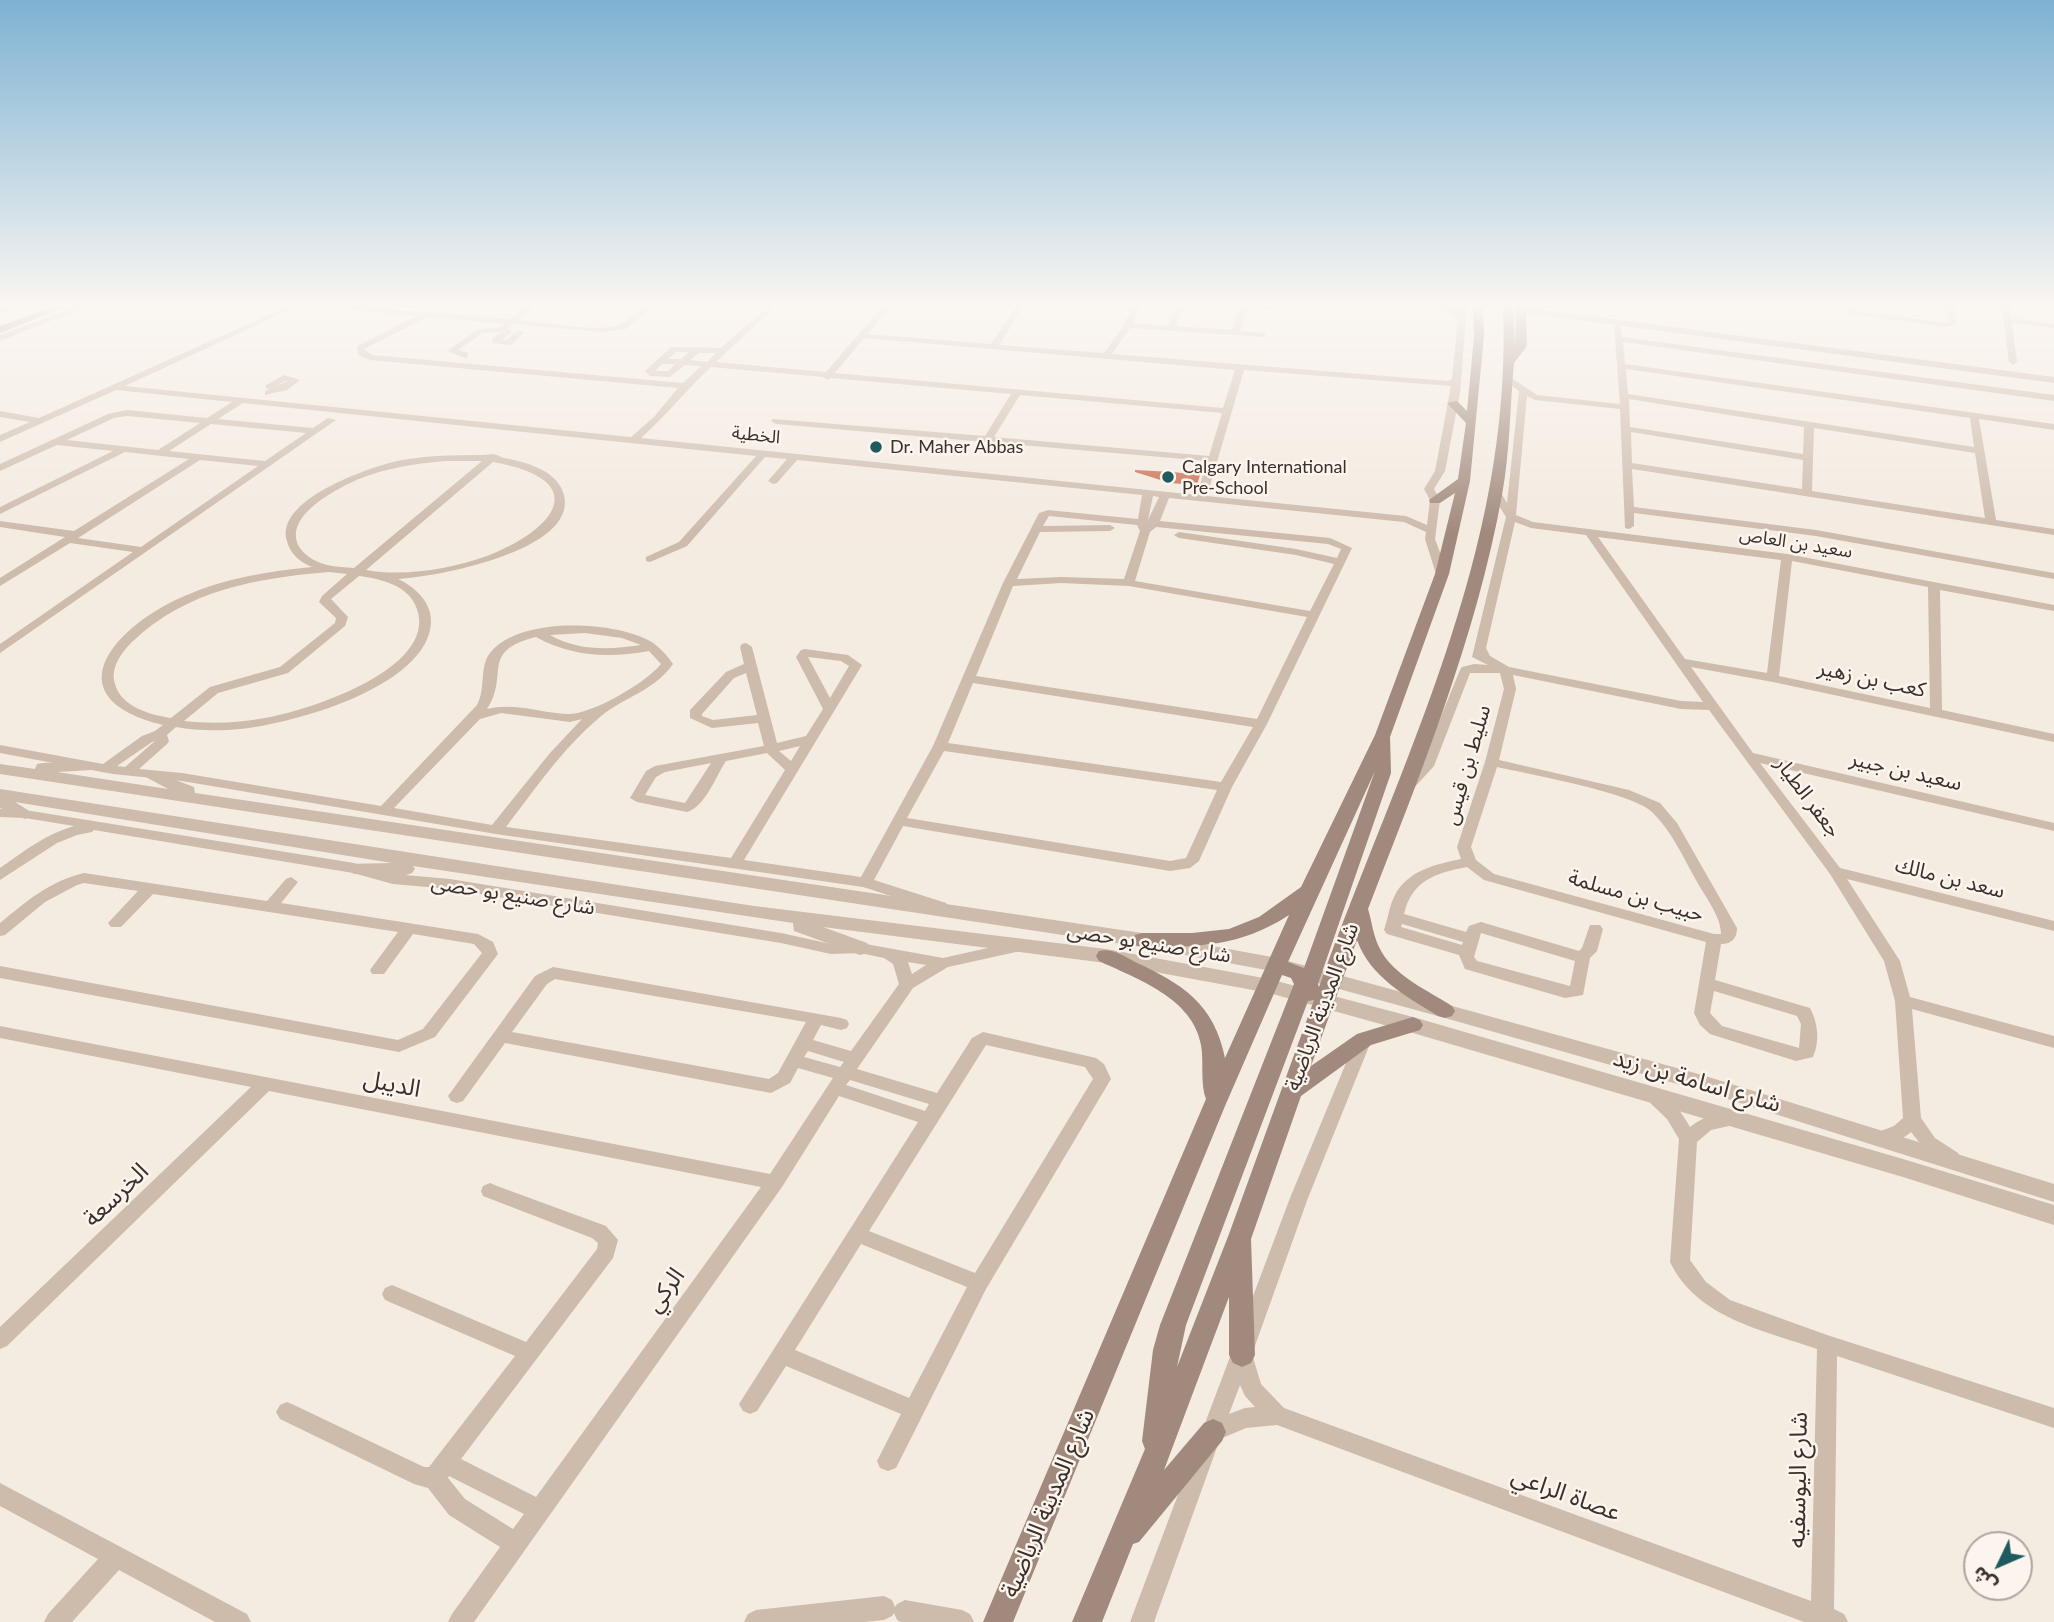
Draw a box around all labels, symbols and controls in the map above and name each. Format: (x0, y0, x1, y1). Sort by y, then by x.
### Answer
street label: الخطية (731, 422, 781, 448)
place label: Dr. Maher Abbas (890, 436, 1023, 458)
marker: Dr. Maher Abbas (868, 439, 884, 455)
place label: Calgary International Pre-School (1182, 456, 1347, 498)
marker: Calgary International Pre-School (1160, 469, 1176, 485)
street label: سعيد بن العاص (1738, 523, 1854, 563)
street label: كعب بن زهير (1816, 655, 1928, 703)
street label: سليط بن قيس (1438, 702, 1496, 828)
street label: سعيد بن جبير (1848, 746, 1964, 796)
street label: جعفر الطيار (1770, 752, 1846, 842)
street label: سعد بن مالك (1892, 852, 2008, 904)
street label: حبيب بن مسلمة (1565, 865, 1707, 927)
street label: شارع صنيع بو حصى (429, 870, 597, 920)
street label: شارع صنيع بو حصى (1065, 918, 1233, 968)
street label: شارع المدينة الرياضية (1280, 920, 1364, 1094)
street label: شارع اسامة بن زيد (1610, 1043, 1784, 1119)
street label: الديبل (361, 1064, 423, 1104)
street label: الخرسعة (78, 1157, 154, 1233)
street label: الركي (639, 1262, 691, 1318)
street label: شارع المدينة الرياضية (995, 1404, 1101, 1602)
street label: شارع اليوسفيه (1782, 1412, 1814, 1548)
street label: عصاة الراعي (1508, 1461, 1624, 1527)
north arrow (1963, 1531, 2033, 1601)
text: ش (1967, 1562, 2001, 1597)

